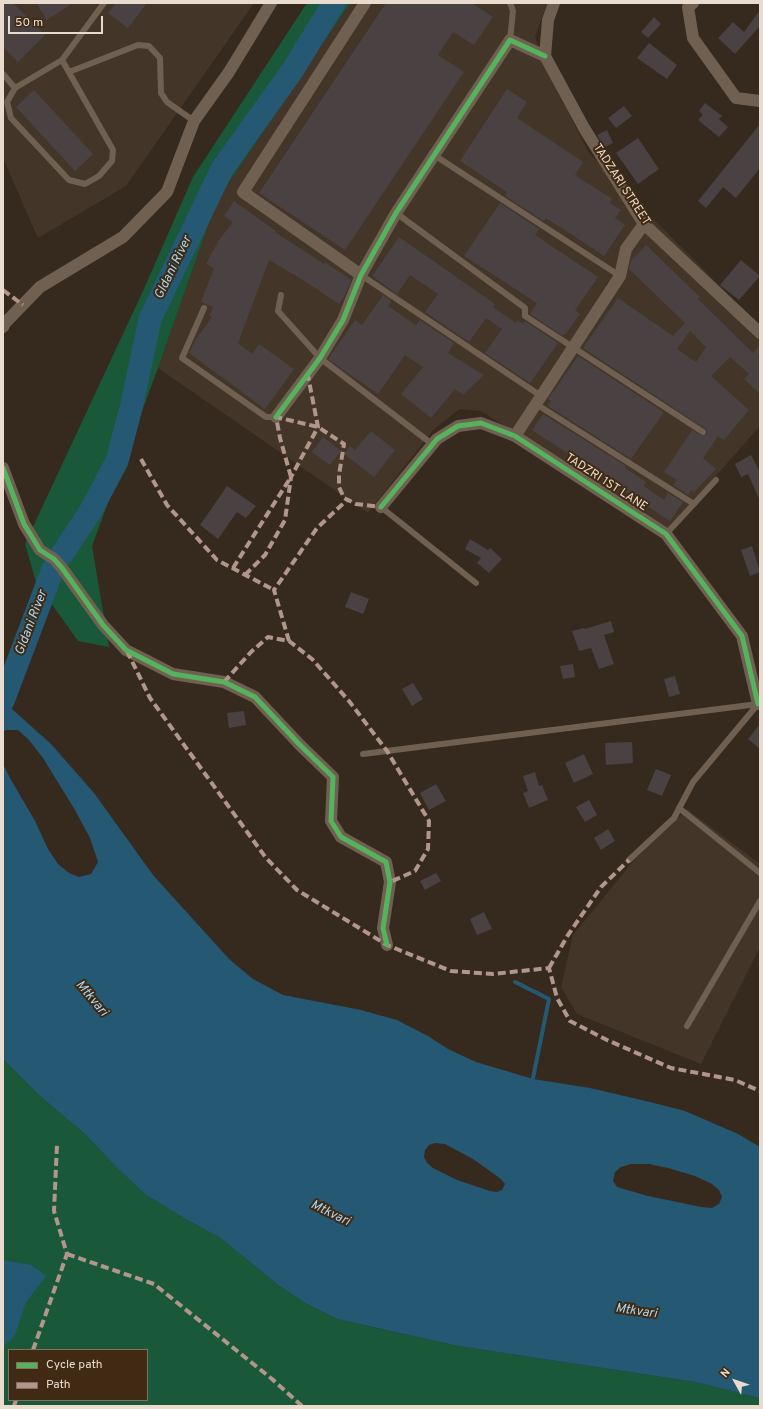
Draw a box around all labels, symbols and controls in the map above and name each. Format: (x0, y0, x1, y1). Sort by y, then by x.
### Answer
scale bar (10, 8, 105, 34)
text: 50 m (15, 15, 43, 31)
street label: TADZARI STREET (589, 141, 653, 229)
water label: Gldani River (152, 234, 196, 302)
street label: TADZRI 1ST LANE (562, 451, 650, 515)
water label: Gldani River (12, 588, 52, 658)
water label: Mtkvari (72, 978, 110, 1020)
water label: Mtkvari (308, 1198, 352, 1230)
water label: Mtkvari (614, 1301, 658, 1323)
legend (8, 1349, 148, 1401)
text: Cycle path (46, 1357, 103, 1373)
north arrow (715, 1361, 755, 1401)
text: N (718, 1366, 734, 1381)
text: Path (46, 1377, 71, 1393)

